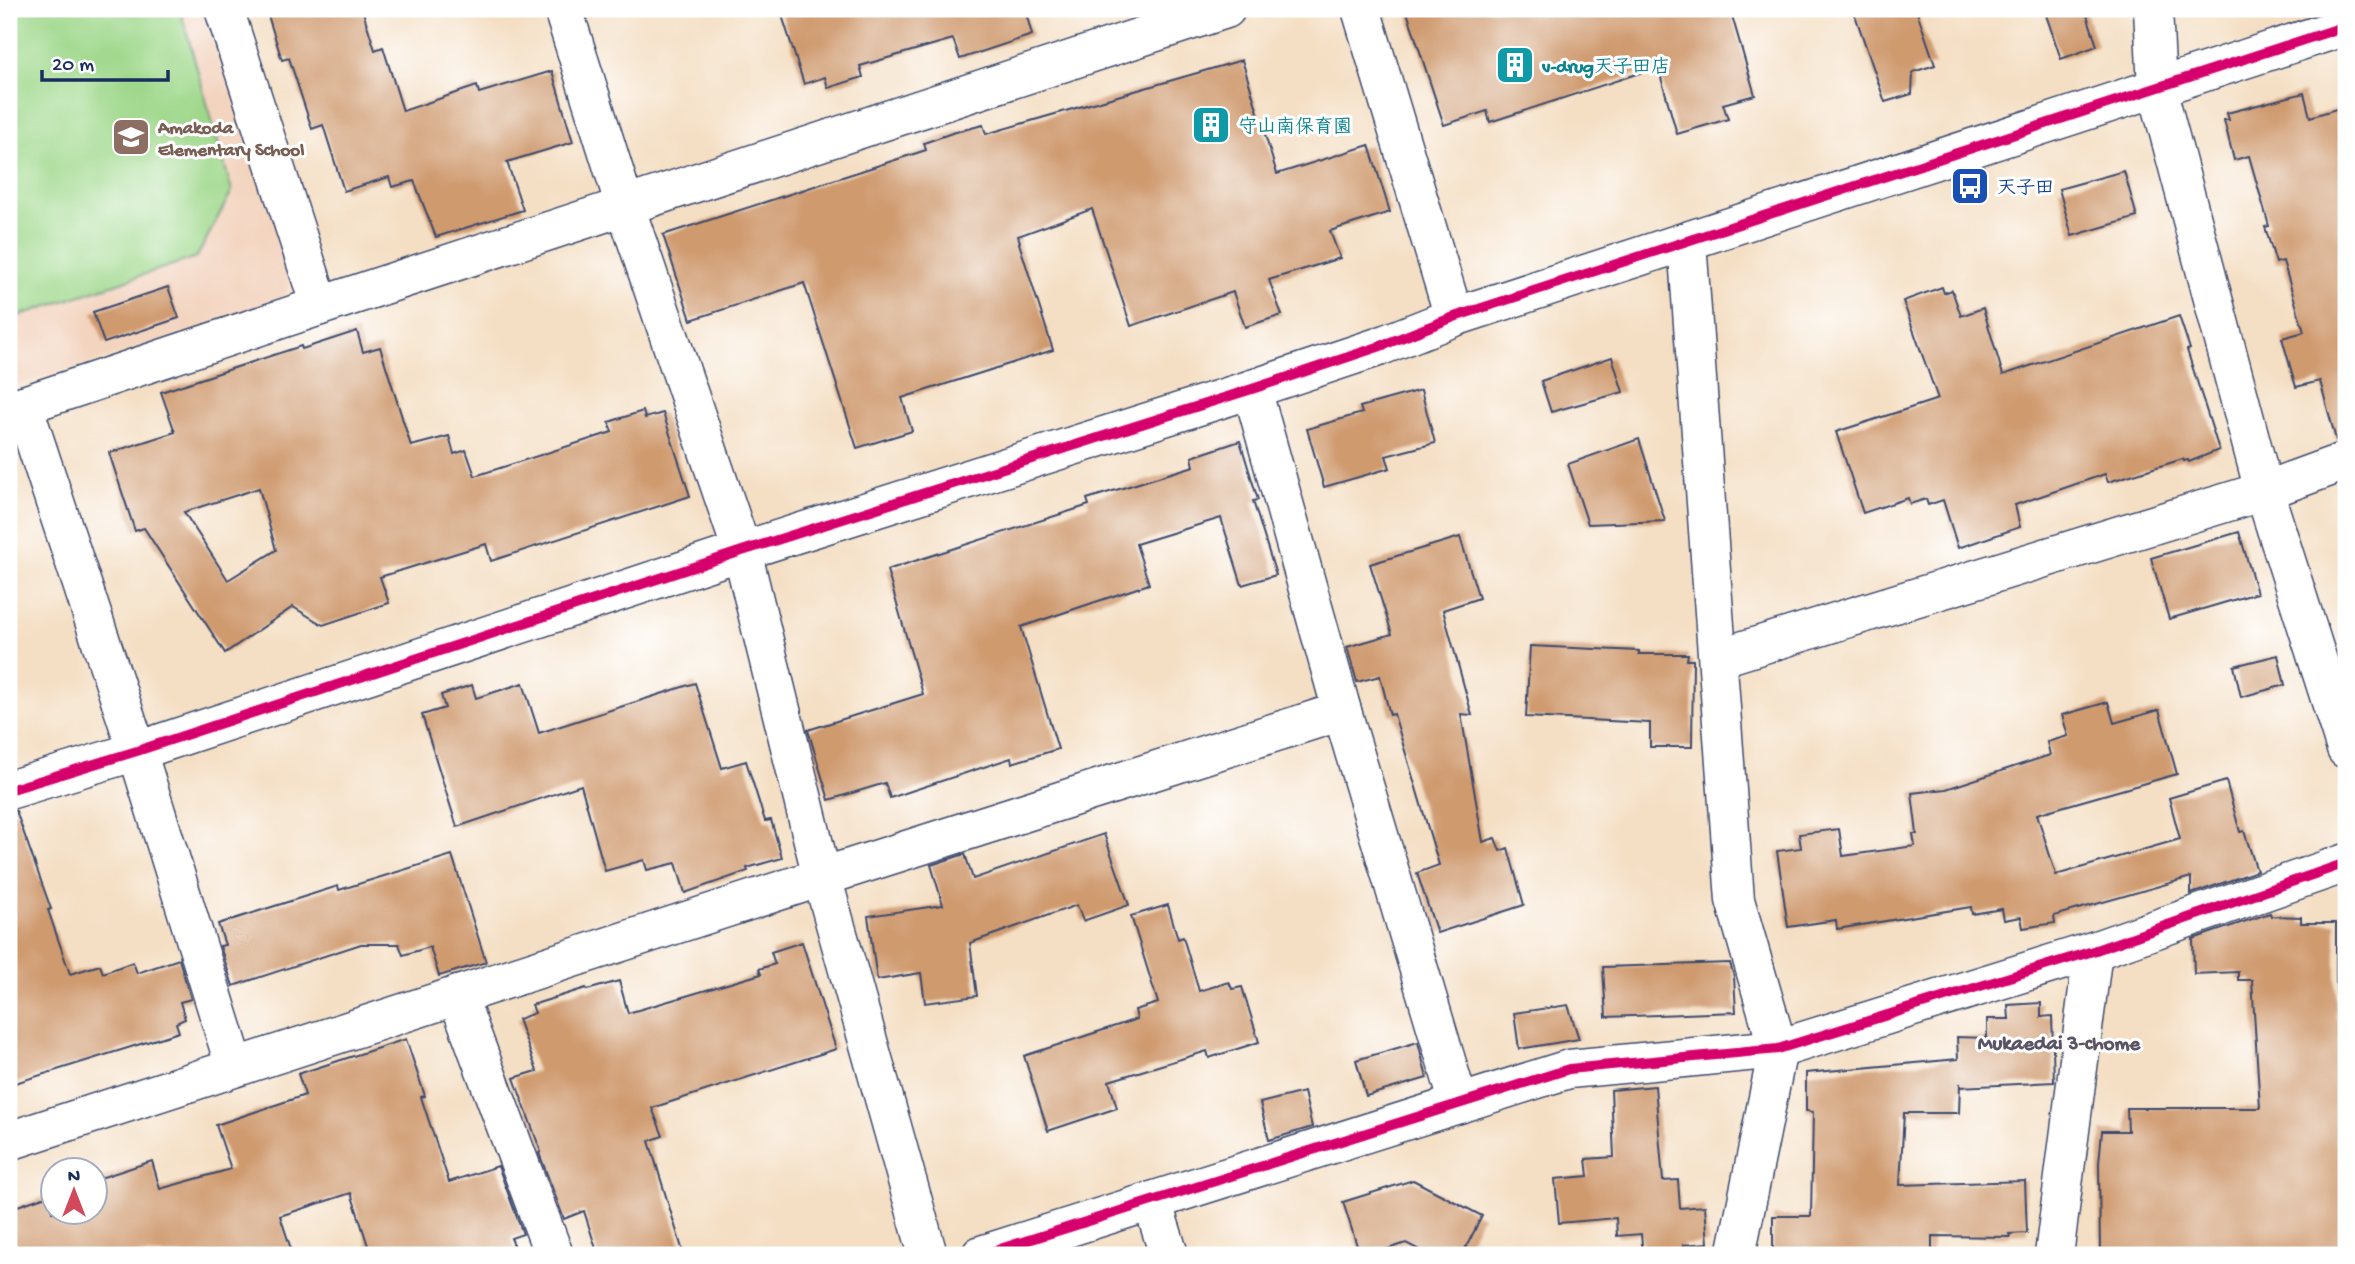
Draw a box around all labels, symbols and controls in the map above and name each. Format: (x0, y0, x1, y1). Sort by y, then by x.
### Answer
scale bar (42, 38, 168, 82)
building icon: v-drug天子田店 (1494, 44, 1536, 86)
text: 20 m (52, 54, 94, 79)
place label: v-drug天子田店 (1541, 56, 1670, 80)
building icon: 守山南保育園 (1190, 104, 1232, 146)
school or university icon: Amakoda Elementary School (110, 116, 152, 158)
place label: 守山南保育園 (1238, 116, 1352, 140)
place label: Amakoda Elementary School (157, 118, 304, 163)
bus stop icon: 天子田 (1949, 165, 1991, 207)
place label: 天子田 (1997, 178, 2054, 201)
district label: Mukaedai 3-chome (1978, 1033, 2141, 1058)
north arrow (38, 1156, 108, 1226)
text: N (68, 1166, 80, 1189)

